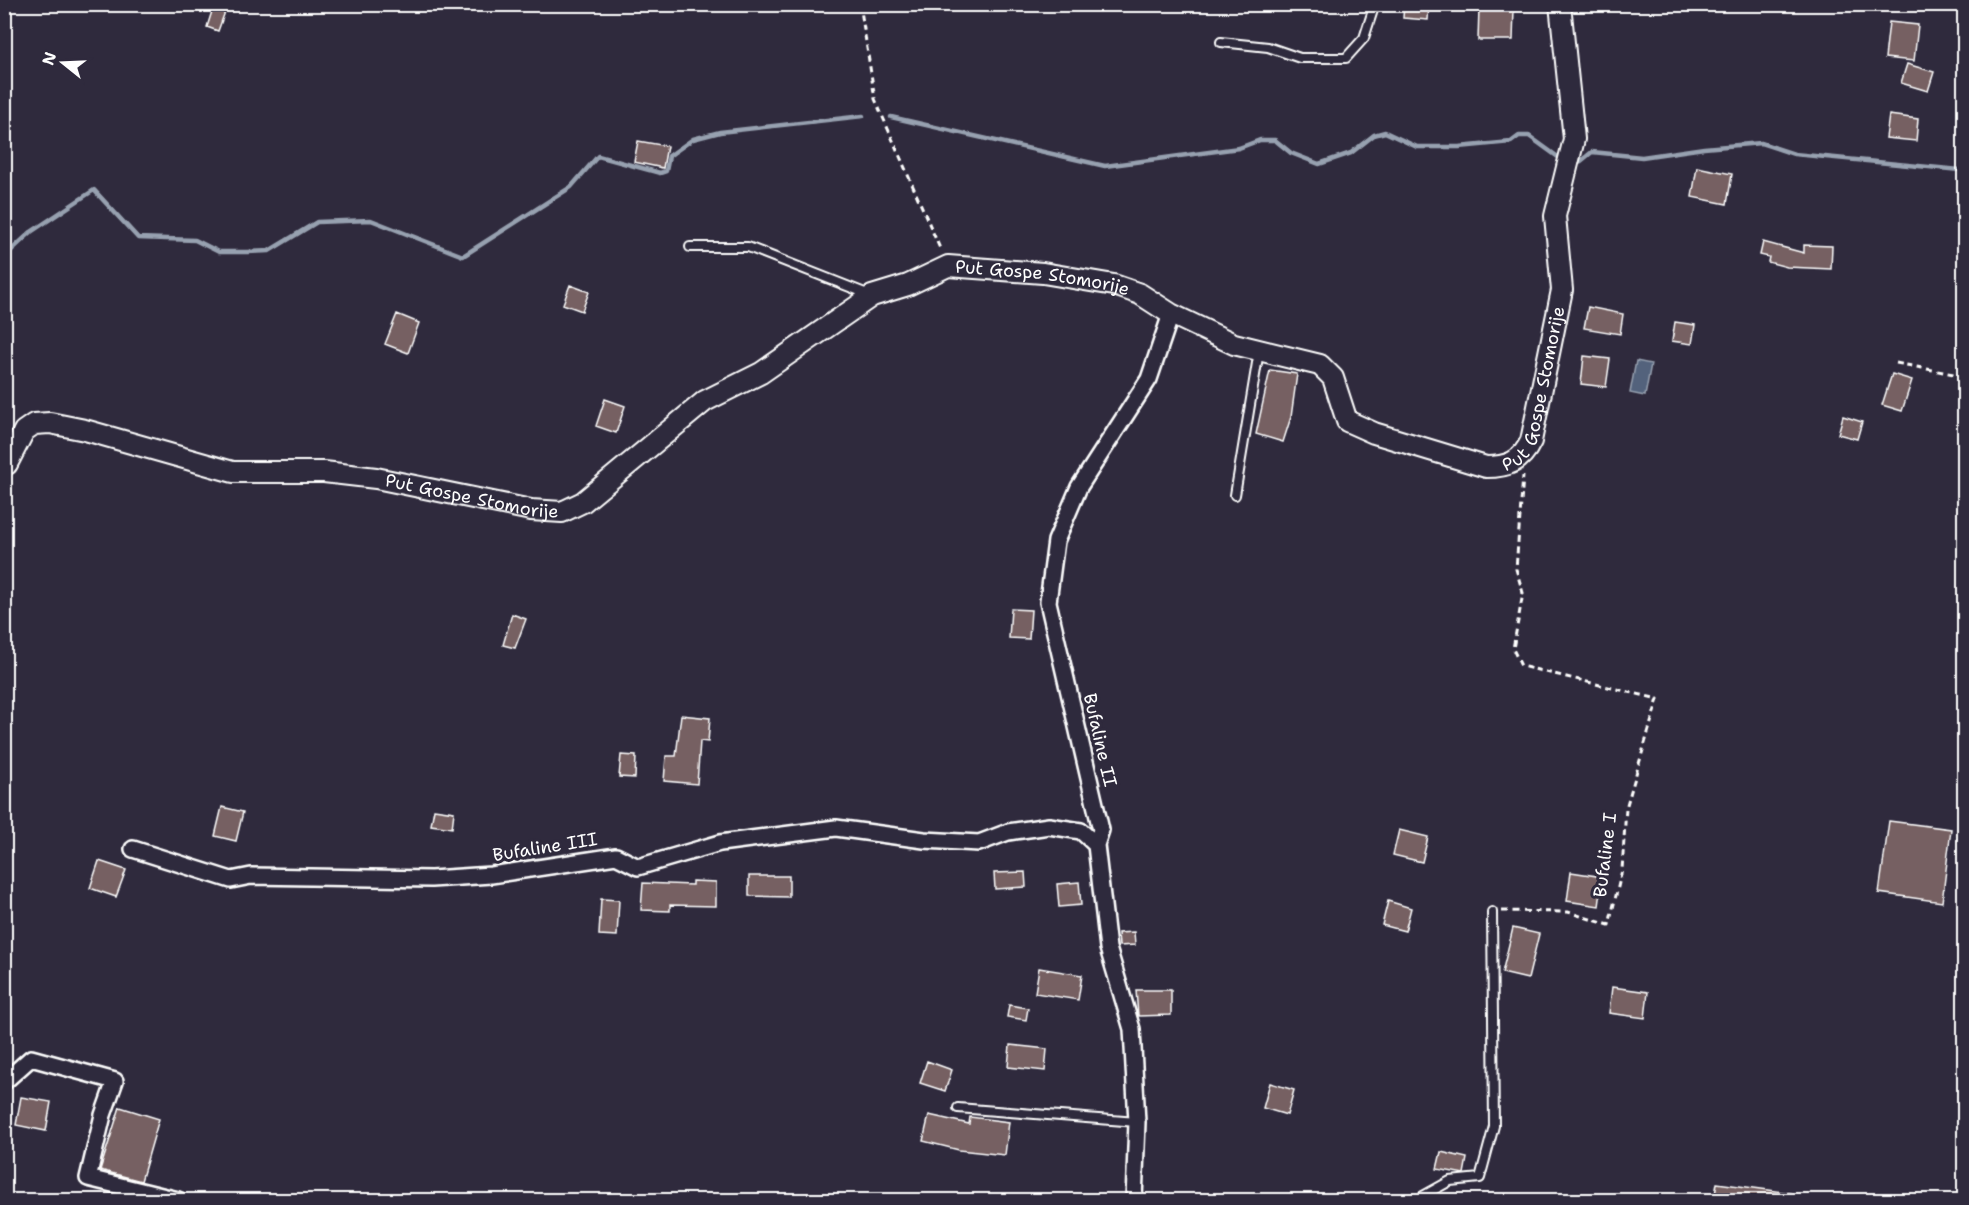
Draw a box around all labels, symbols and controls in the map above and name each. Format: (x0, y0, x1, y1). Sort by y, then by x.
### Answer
north arrow (33, 33, 93, 93)
text: N (37, 49, 61, 68)
street label: Put Gospe Stomorije (954, 255, 1133, 302)
street label: Put Gospe Stomorije (1499, 304, 1570, 477)
street label: Put Gospe Stomorije (383, 468, 559, 524)
street label: Bufaline II (1078, 691, 1122, 789)
street label: Bufaline I (1588, 811, 1622, 899)
street label: Bufaline III (491, 827, 599, 867)

